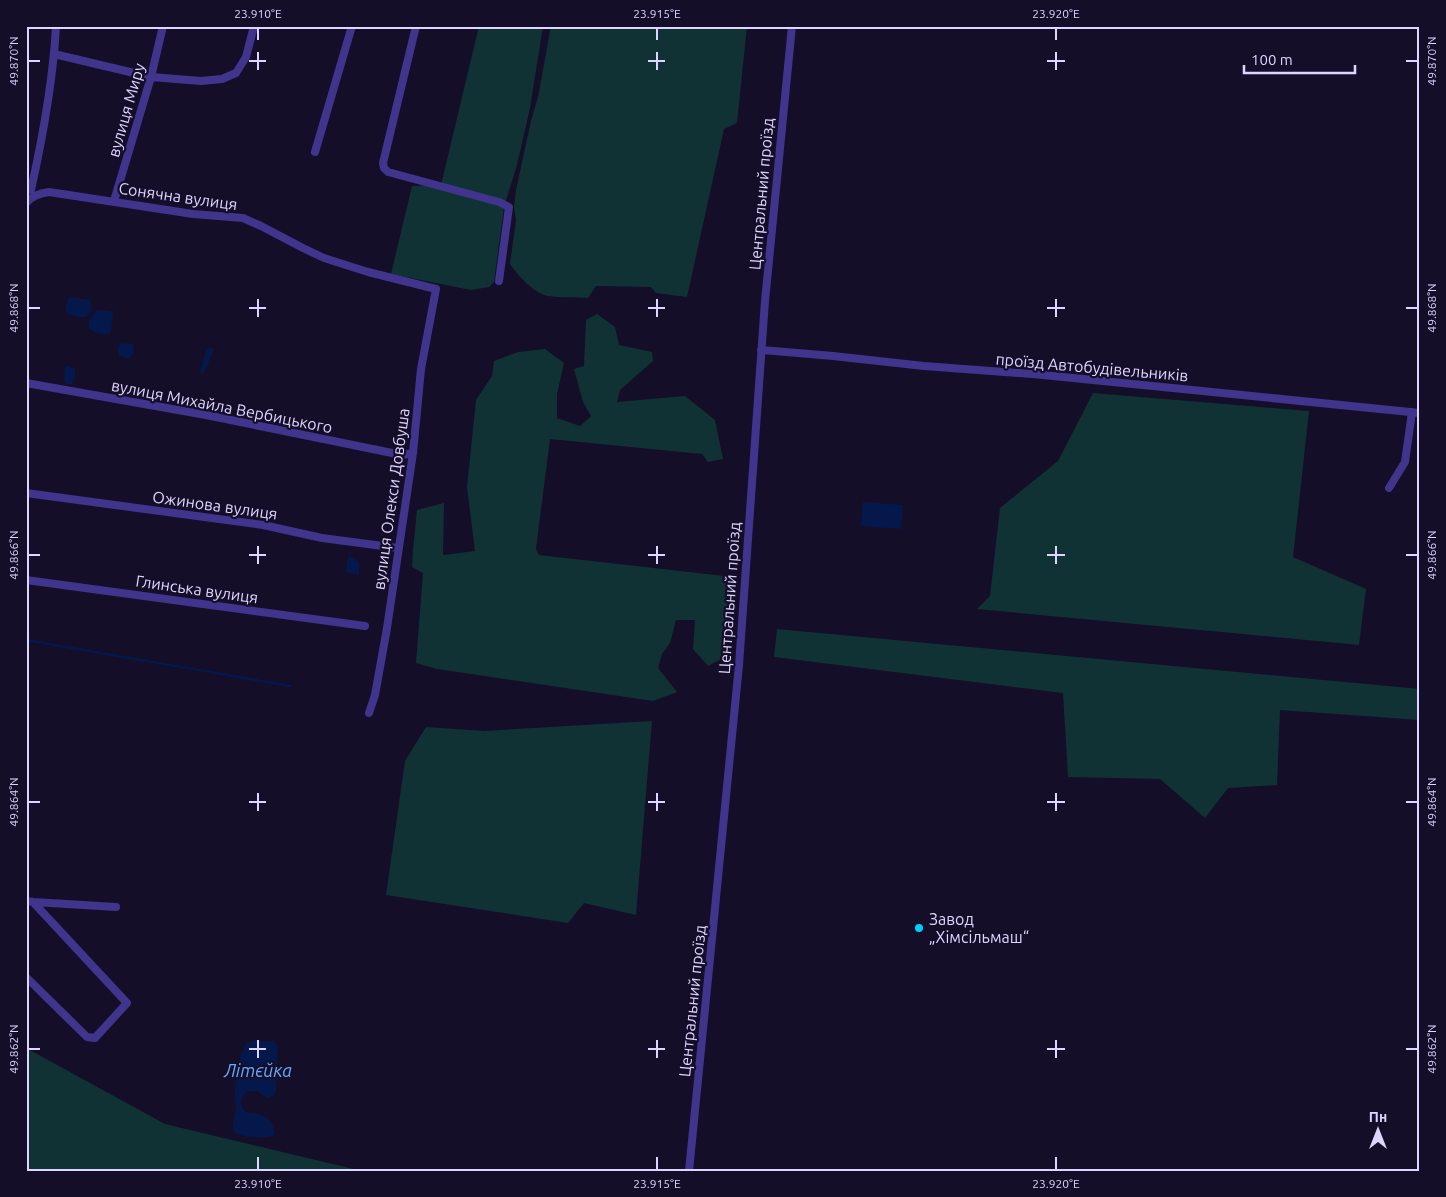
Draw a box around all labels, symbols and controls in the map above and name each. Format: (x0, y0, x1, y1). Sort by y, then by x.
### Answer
text: 23.910°E (234, 7, 282, 20)
text: 23.915°E (633, 7, 681, 20)
text: 23.920°E (1032, 7, 1080, 20)
text: 49.870°N (7, 36, 20, 86)
text: 49.870°N (1425, 36, 1438, 86)
scale bar (1244, 42, 1355, 74)
text: 100 m (1251, 51, 1293, 68)
street label: вулиця Миру (104, 61, 148, 159)
street label: Центральний проїзд (745, 117, 777, 271)
street label: Сонячна вулиця (117, 179, 239, 213)
text: 49.868°N (7, 283, 20, 333)
text: 49.868°N (1425, 283, 1438, 333)
street label: проїзд Автобудівельників (995, 350, 1189, 384)
street label: вулиця Михайла Вербицького (110, 376, 334, 436)
street label: вулиця Олекси Довбуша (369, 407, 413, 591)
street label: Ожинова вулиця (151, 487, 279, 523)
street label: Центральний проїзд (715, 521, 743, 675)
text: 49.866°N (7, 530, 20, 580)
text: 49.866°N (1425, 530, 1438, 580)
street label: Глинська вулиця (135, 571, 259, 607)
text: 49.864°N (7, 777, 20, 827)
text: 49.864°N (1425, 777, 1438, 827)
place label: Завод „Хімсільмаш“ (929, 910, 1029, 946)
marker: Завод „Хімсільмаш“ (913, 922, 925, 934)
street label: Центральний проїзд (675, 924, 709, 1078)
text: 49.862°N (7, 1024, 20, 1074)
text: 49.862°N (1425, 1024, 1438, 1074)
water label: Літєйка (223, 1060, 292, 1080)
north arrow (1354, 1104, 1404, 1154)
text: Пн (1369, 1109, 1387, 1125)
text: 23.910°E (234, 1177, 282, 1190)
text: 23.915°E (633, 1177, 681, 1190)
text: 23.920°E (1032, 1177, 1080, 1190)

